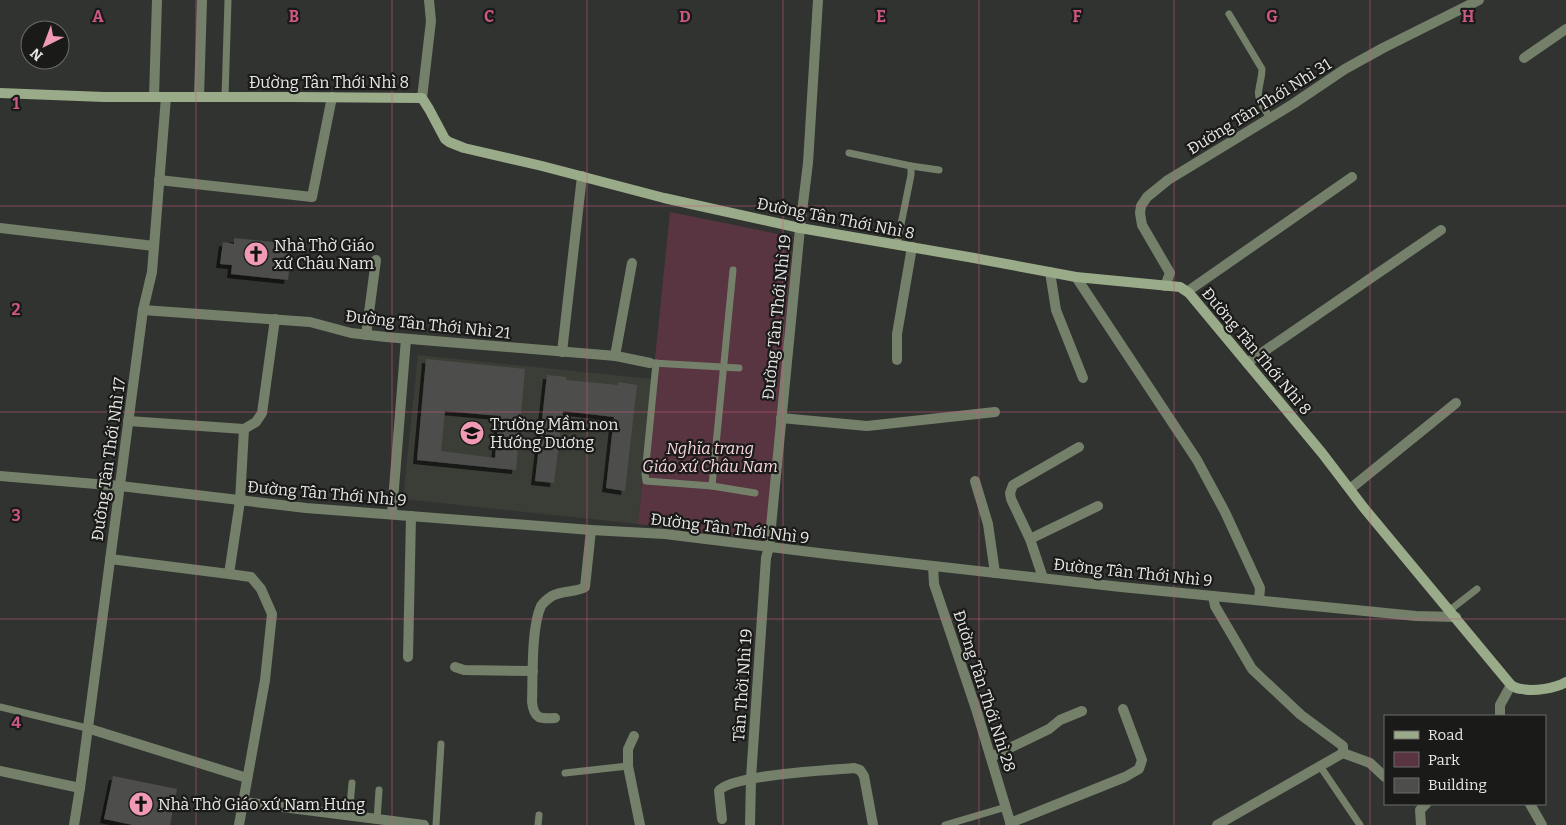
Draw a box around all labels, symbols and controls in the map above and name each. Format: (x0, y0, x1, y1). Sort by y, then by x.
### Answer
text: A (92, 7, 104, 26)
text: B (289, 7, 299, 26)
text: C (484, 7, 494, 26)
text: D (679, 7, 691, 26)
text: E (876, 7, 886, 26)
text: F (1073, 7, 1082, 26)
text: G (1266, 7, 1278, 26)
text: H (1462, 7, 1475, 26)
north arrow (20, 20, 70, 70)
text: N (27, 44, 46, 64)
street label: Đường Tân Thới Nhì 31 (1184, 54, 1335, 158)
street label: Đường Tân Thới Nhì 8 (249, 73, 409, 92)
text: 1 (13, 94, 20, 113)
street label: Đường Tân Thới Nhì 8 (756, 194, 916, 243)
street label: Đường Tân Thới Nhì 19 (758, 233, 795, 401)
place label: Nhà Thờ Giáo xứ Châu Nam (274, 236, 374, 273)
church icon: Nhà Thờ Giáo xứ Châu Nam (243, 241, 269, 267)
street label: Đường Tân Thới Nhì 8 (1198, 284, 1315, 419)
text: 2 (11, 300, 21, 319)
street label: Đường Tân Thới Nhì 21 (345, 306, 512, 343)
street label: Đường Tân Thới Nhì 17 (88, 376, 129, 542)
place label: Trường Mầm non Hướng Dương (490, 414, 618, 452)
school or university icon: Trường Mầm non Hướng Dương (459, 420, 485, 446)
park label: Nghĩa trang Giáo xứ Châu Nam (642, 439, 778, 476)
street label: Đường Tân Thới Nhì 9 (247, 477, 407, 510)
text: 3 (11, 506, 21, 525)
street label: Đường Tân Thới Nhì 9 (649, 509, 810, 548)
street label: Đường Tân Thới Nhì 9 (1052, 555, 1213, 590)
street label: Đường Tân Thới Nhì 28 (949, 608, 1020, 774)
street label: Tân Thời Nhì 19 (729, 628, 756, 742)
text: 4 (11, 713, 21, 732)
legend (1384, 715, 1546, 805)
text: Road (1428, 726, 1463, 744)
text: Park (1428, 751, 1460, 769)
text: Building (1428, 776, 1487, 794)
church icon: Nhà Thờ Giáo xứ Nam Hưng (128, 791, 154, 817)
place label: Nhà Thờ Giáo xứ Nam Hưng (158, 795, 365, 814)

